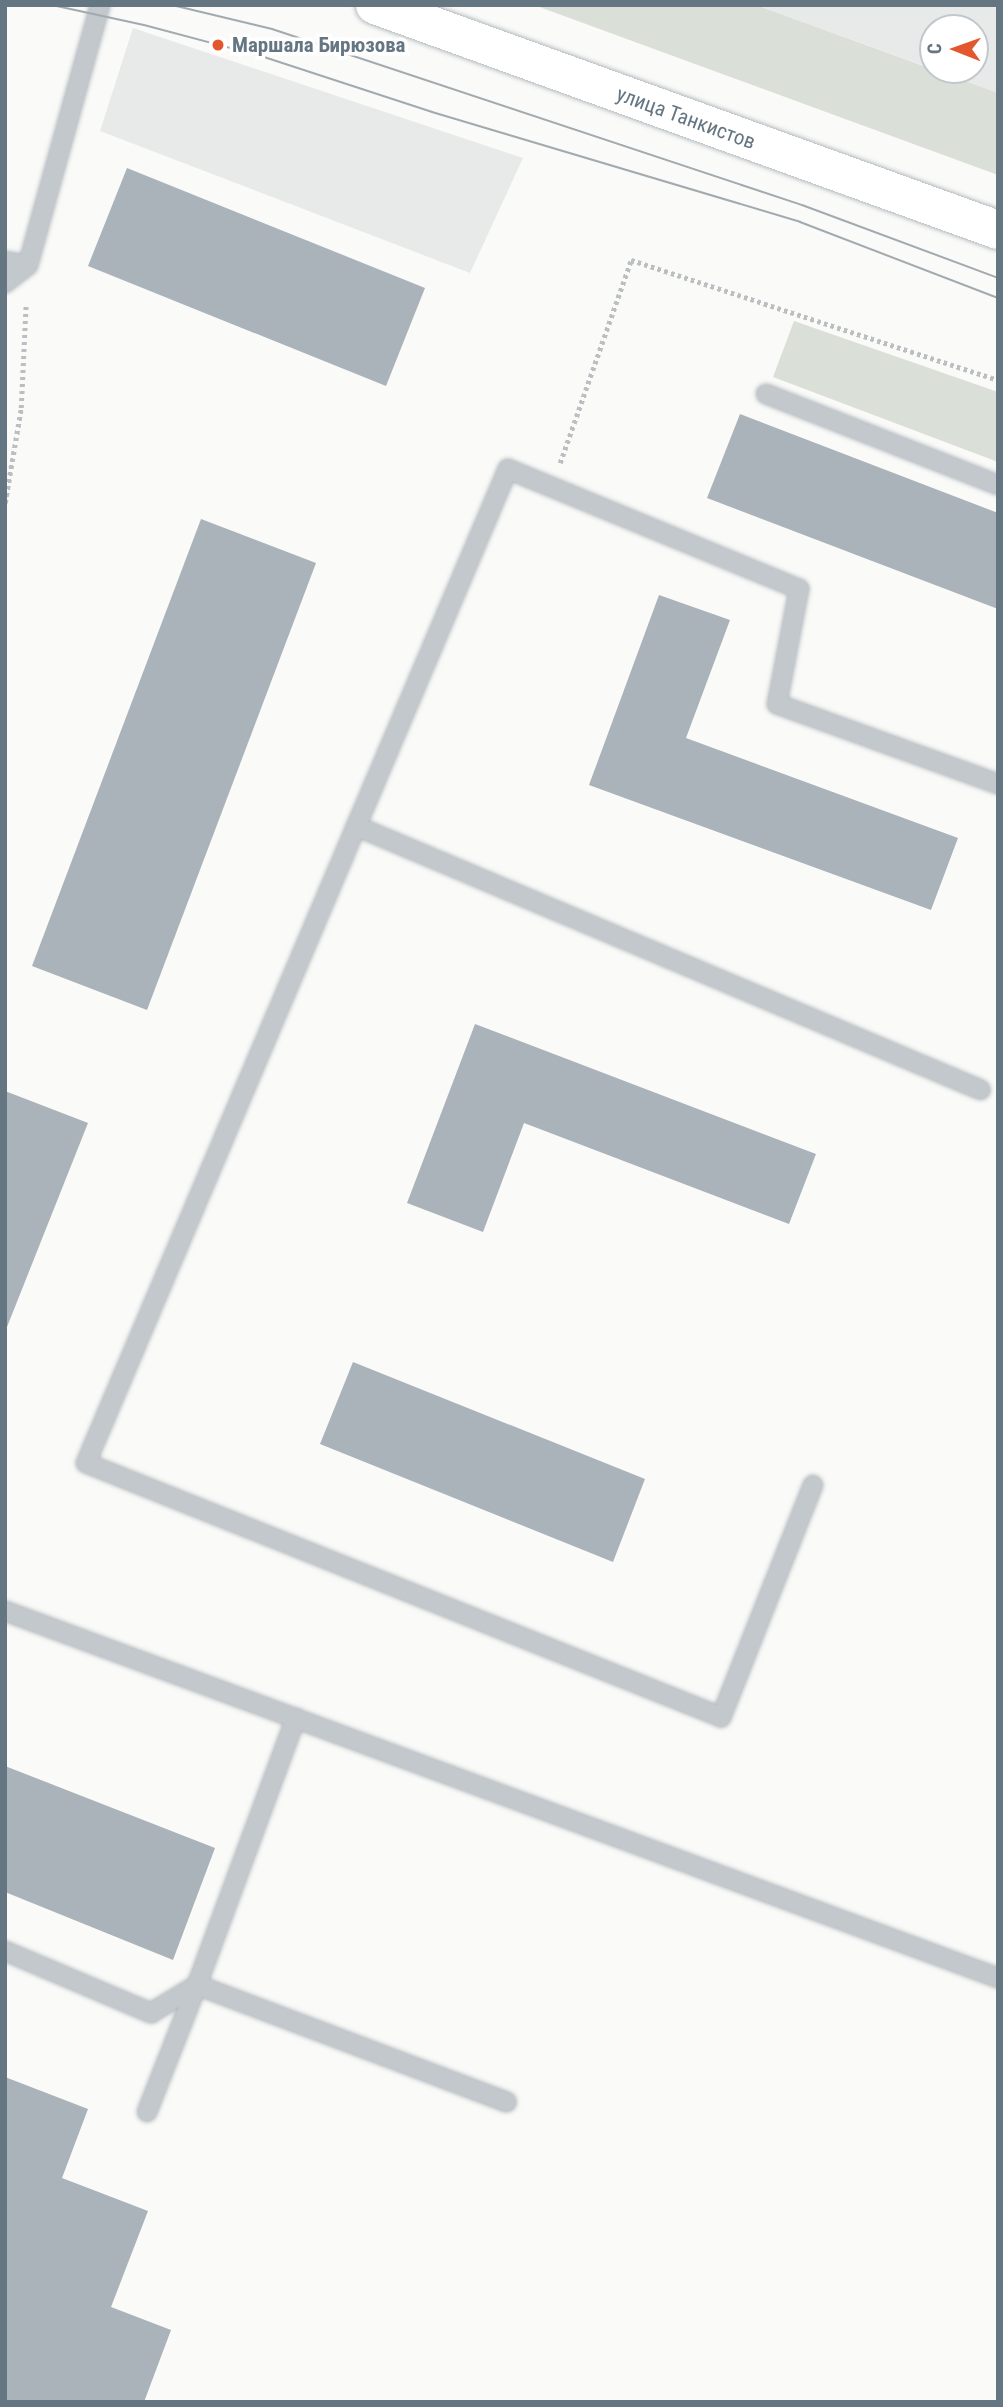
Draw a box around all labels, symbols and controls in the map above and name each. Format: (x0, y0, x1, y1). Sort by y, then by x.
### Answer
north arrow (919, 14, 989, 84)
place label: Маршала Бирюзова (232, 32, 406, 58)
marker: Маршала Бирюзова (210, 37, 226, 53)
text: С (923, 43, 946, 54)
street label: улица Танкистов (613, 81, 759, 155)

